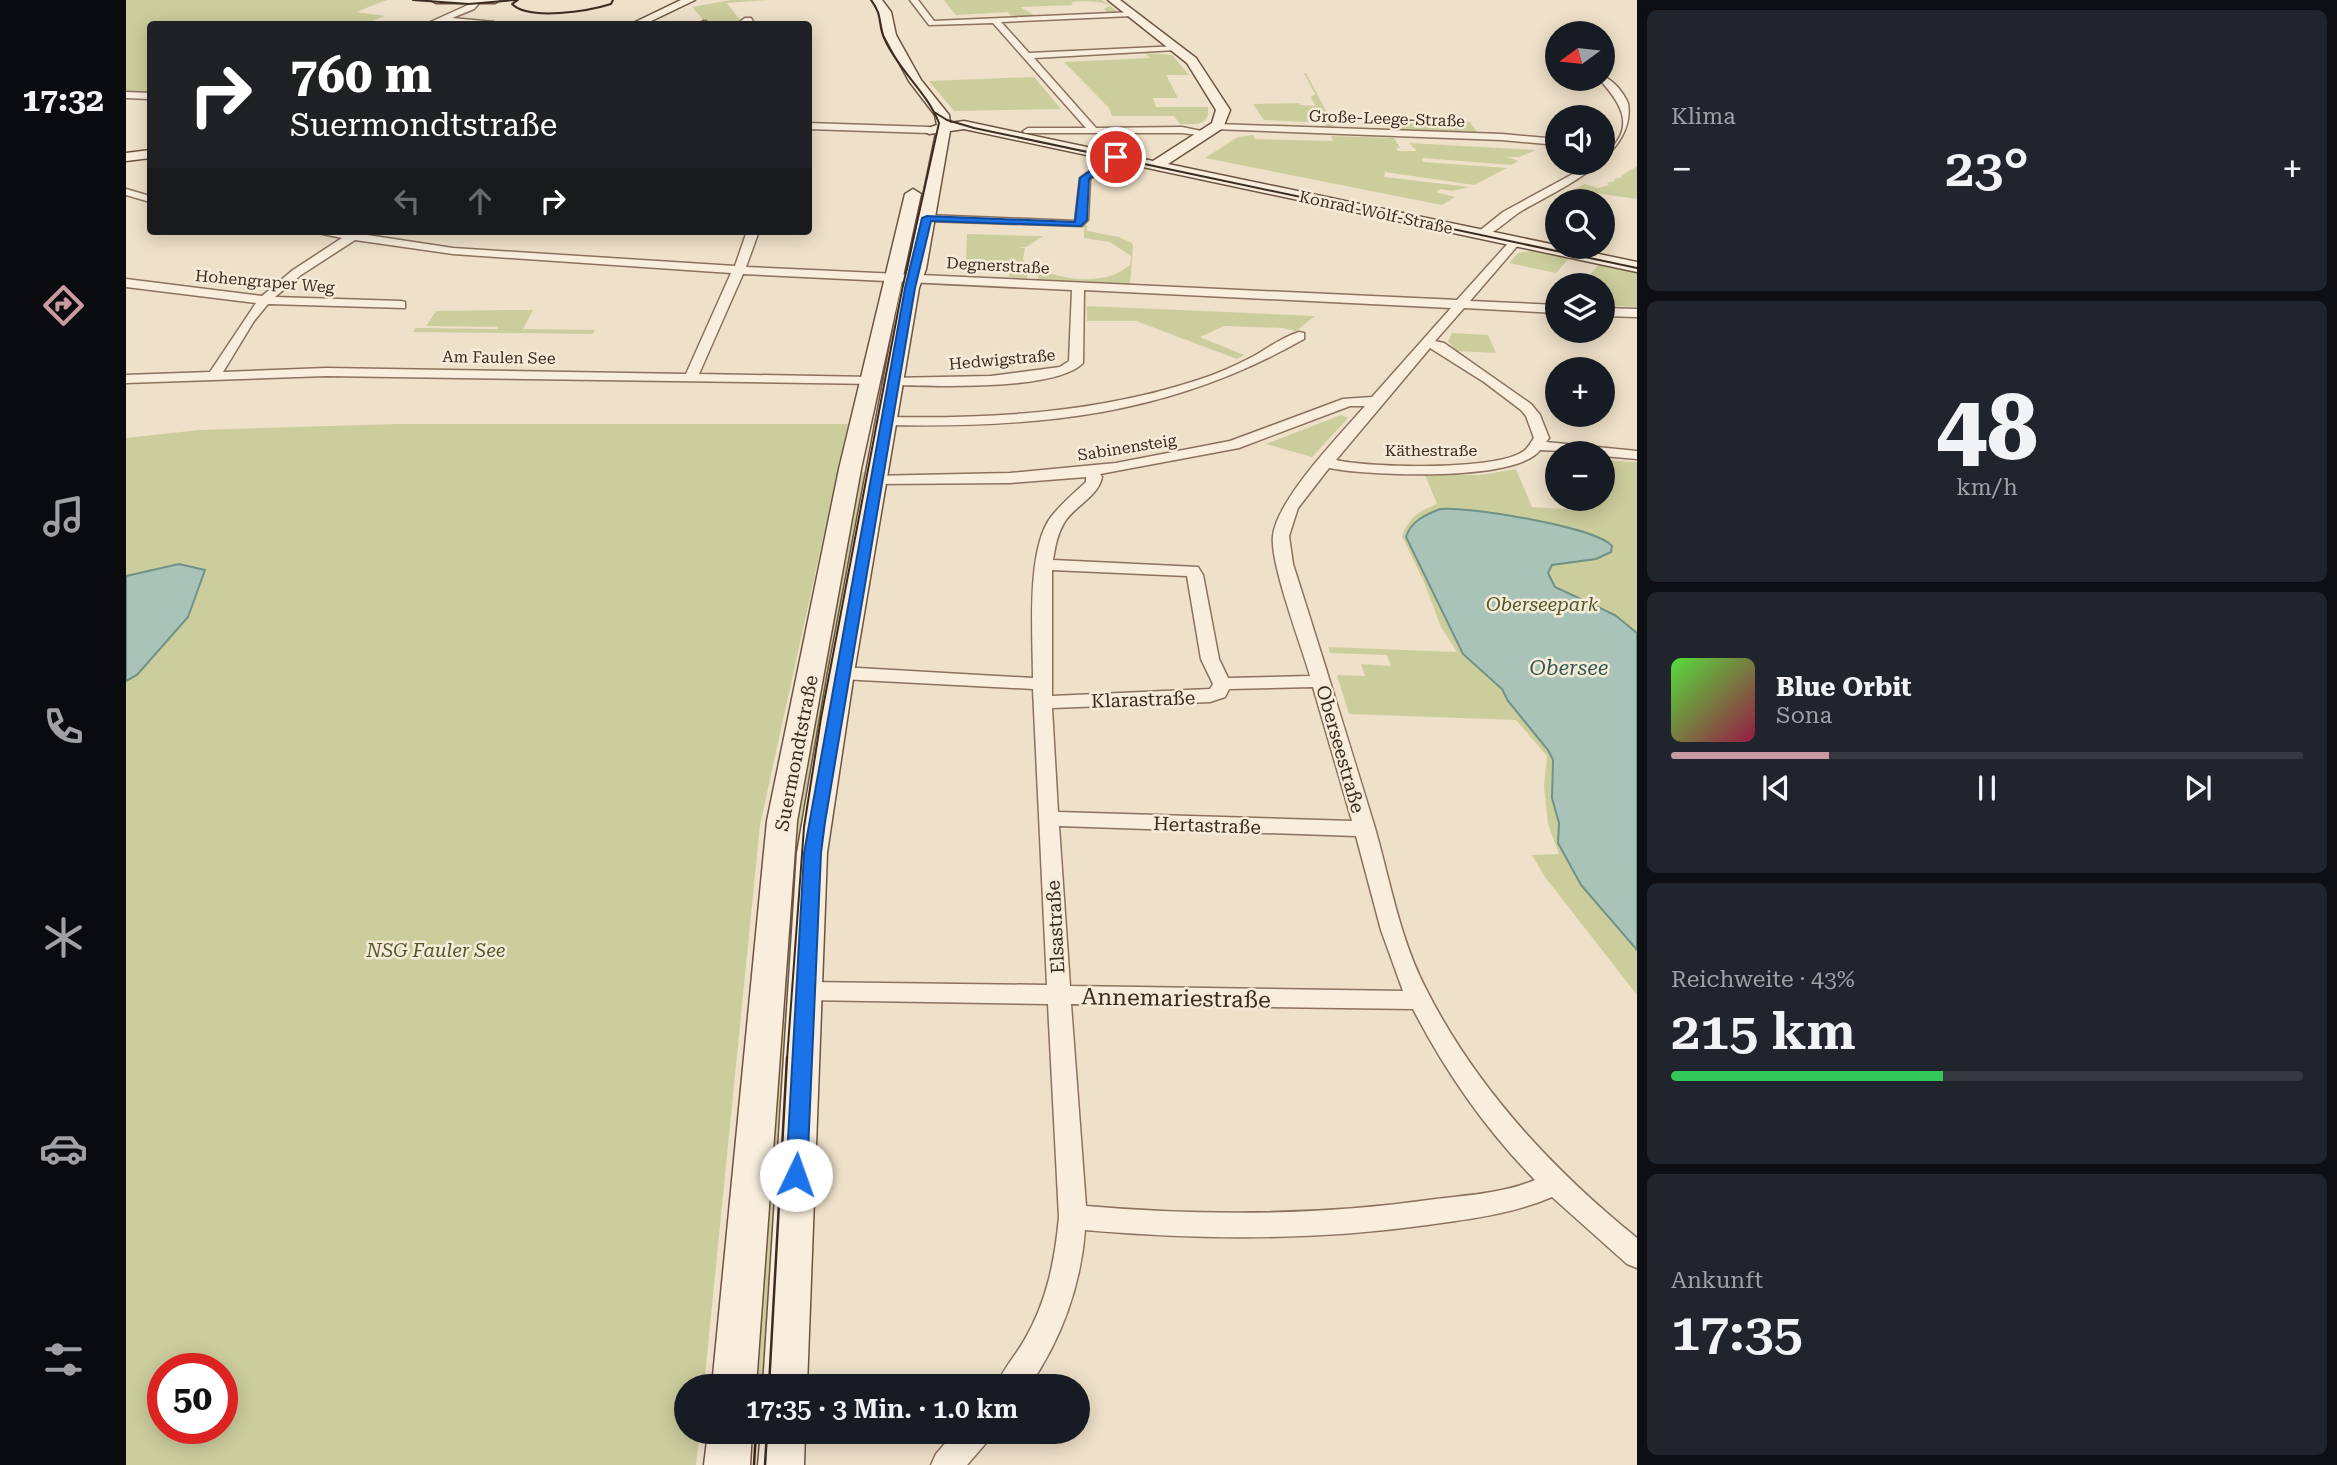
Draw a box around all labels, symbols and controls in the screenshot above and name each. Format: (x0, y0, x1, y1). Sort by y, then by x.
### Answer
north arrow (1545, 21, 1615, 91)
map controls (1545, 21, 1615, 511)
text: 760 m (290, 47, 432, 104)
icon: right (175, 49, 266, 140)
text: 17:32 (22, 81, 104, 119)
text: Klima (1671, 103, 1736, 130)
button: sound (1545, 105, 1615, 175)
text: Suermondtstraße (290, 106, 557, 144)
street label: Große-Leege-Straße (1309, 106, 1466, 131)
pin (1086, 127, 1146, 187)
icon: arrive (1097, 138, 1135, 176)
text: 23° (1945, 138, 2029, 199)
text: − (1671, 147, 1692, 191)
text: + (2282, 147, 2303, 191)
icon: left (388, 182, 426, 220)
icon: ahead (461, 182, 499, 220)
icon: right (534, 182, 572, 220)
street label: Konrad-Wolf-Straße (1297, 187, 1455, 238)
button: search (1545, 189, 1615, 259)
street label: Degnerstraße (946, 253, 1050, 278)
street label: Hohengraper Weg (194, 266, 336, 297)
button: layers (1545, 273, 1615, 343)
icon: directions (39, 281, 88, 330)
street label: Hedwigstraße (948, 345, 1056, 374)
street label: Am Faulen See (442, 347, 556, 368)
button: + (1545, 357, 1615, 427)
text: 48 (1936, 375, 2038, 481)
street label: Sabinensteig (1076, 430, 1179, 465)
street label: Käthestraße (1385, 441, 1477, 460)
button: − (1545, 441, 1615, 511)
text: km/h (1956, 474, 2018, 501)
icon: music (39, 492, 88, 541)
park label: Oberseepark (1486, 593, 1599, 616)
water label: Obersee (1530, 656, 1608, 680)
text: Blue Orbit (1776, 672, 1912, 702)
street label: Suermondtstraße (770, 673, 823, 833)
street label: Oberseestraße (1311, 683, 1370, 816)
street label: Klarastraße (1091, 686, 1196, 713)
icon: phone (39, 702, 88, 751)
text: Sona (1776, 702, 1832, 729)
icon: previous (1757, 769, 1795, 807)
icon: pause (1968, 769, 2006, 807)
icon: next (2179, 769, 2217, 807)
street label: Hertastraße (1153, 812, 1261, 839)
street label: Elsastraße (1042, 880, 1069, 974)
icon: climate (39, 913, 88, 962)
park label: NSG Fauler See (366, 939, 506, 962)
text: Reichweite · 43% (1671, 966, 1855, 993)
street label: Annemariestraße (1081, 983, 1271, 1014)
text: 215 km (1671, 1001, 1856, 1062)
icon: car (39, 1124, 88, 1173)
position arrow (759, 1138, 833, 1212)
text: Ankunft (1671, 1267, 1763, 1294)
text: 17:35 (1671, 1302, 1803, 1363)
icon: filters (39, 1335, 88, 1384)
speed limit sign: 50 (147, 1353, 238, 1444)
text: 17:35 · 3 Min. · 1.0 km (746, 1394, 1018, 1424)

